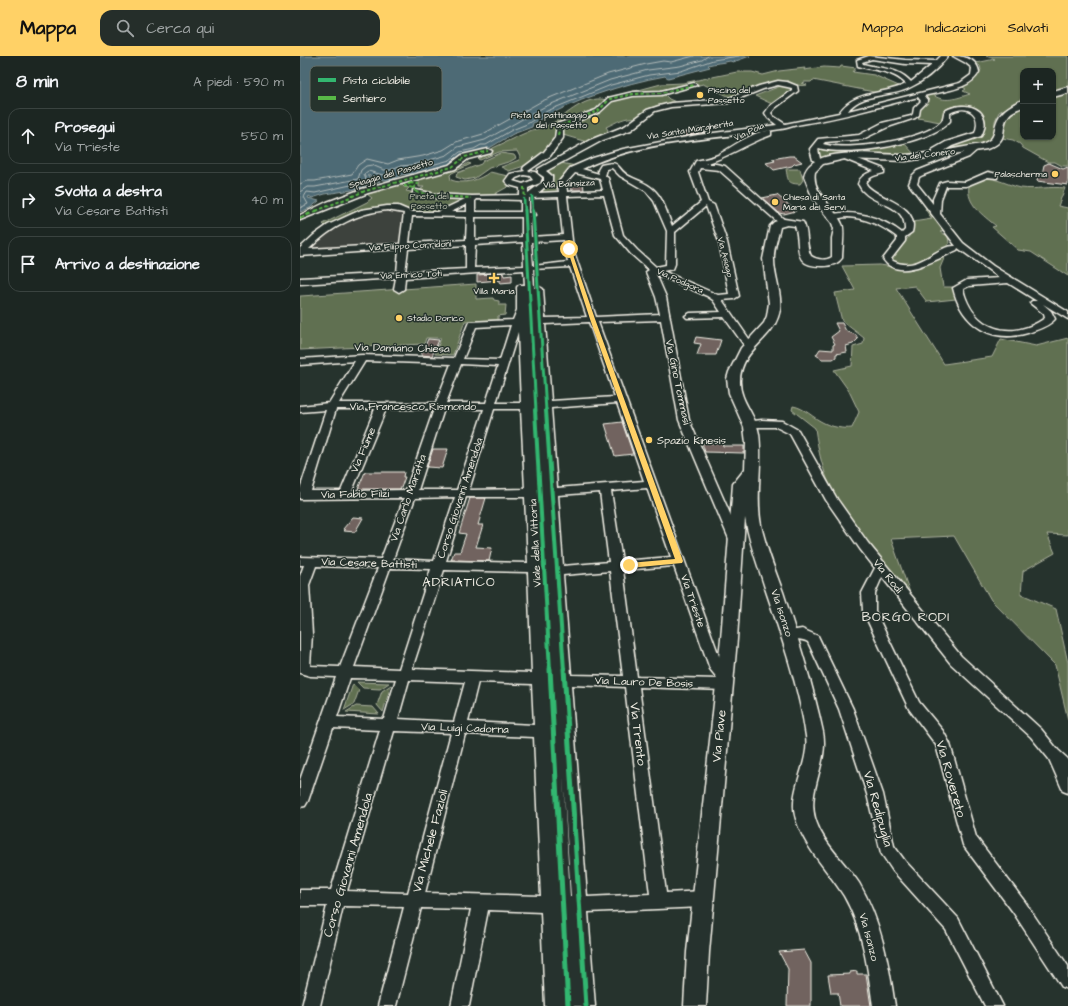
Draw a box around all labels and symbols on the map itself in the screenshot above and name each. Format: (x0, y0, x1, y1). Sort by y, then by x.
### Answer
legend (310, 66, 442, 112)
text: Pista ciclabile (343, 73, 410, 88)
place label: Piscina del Passetto (708, 84, 751, 107)
marker: Piscina del Passetto (695, 90, 705, 100)
text: Sentiero (343, 91, 387, 106)
place label: Pista di pattinaggio del Passetto (511, 109, 587, 132)
marker: Pista di pattinaggio del Passetto (590, 115, 600, 125)
street label: Via Santa Margherita (646, 117, 735, 143)
street label: Via Pola (732, 119, 767, 145)
street label: Via del Conero (894, 145, 956, 165)
street label: Spiaggia del Passetto (348, 156, 434, 192)
place label: Palascherma (995, 168, 1047, 181)
marker: Palascherma (1050, 169, 1060, 179)
street label: Via Bainsizza (543, 176, 595, 192)
park label: Pineta del Passetto (409, 190, 449, 213)
place label: Chiesa di Santa Maria dei Servi (783, 191, 846, 214)
marker: Chiesa di Santa Maria dei Servi (770, 197, 780, 207)
street label: Via Asiago (714, 235, 736, 279)
street label: Via Filippo Corridoni (368, 237, 452, 255)
route start (560, 240, 578, 258)
street label: Via Podgora (655, 265, 706, 297)
street label: Via Enrico Toti (380, 267, 443, 283)
marker: Villa Maria (488, 272, 500, 284)
place label: Villa Maria (474, 285, 515, 298)
place label: Stadio Dorico (407, 312, 464, 325)
marker: Stadio Dorico (394, 313, 404, 323)
street label: Via Gino Tommasi (662, 338, 694, 426)
street label: Via Damiano Chiesa (354, 340, 450, 356)
street label: Via Francesco Rismondo (350, 399, 477, 414)
street label: Via Fiume (347, 425, 379, 475)
place label: Spazio Kinesis (657, 433, 726, 448)
street label: Corso Giovanni Amendola (433, 435, 487, 560)
marker: Spazio Kinesis (644, 435, 654, 445)
street label: Via Carlo Maratta (386, 452, 430, 544)
street label: Via Fabio Filzi (321, 486, 390, 502)
street label: Viale della Vittoria (525, 498, 545, 587)
street label: Via Cesare Battisti (321, 554, 417, 572)
route end (620, 556, 638, 574)
street label: Via Rodi (870, 556, 907, 596)
district label: ADRIATICO (422, 573, 496, 591)
street label: Via Trieste (677, 573, 709, 629)
street label: Via Isonzo (767, 587, 797, 639)
district label: BORGO RODI (862, 608, 950, 626)
street label: Via Lauro De Bosis (595, 673, 694, 691)
street label: Via Trento (625, 701, 651, 767)
street label: Via Piave (707, 709, 731, 763)
street label: Via Luigi Cadorna (421, 719, 509, 738)
street label: Via Rovereto (931, 739, 971, 820)
street label: Via Redipuglia (858, 769, 898, 850)
street label: Via Michele Fazioli (408, 787, 452, 895)
street label: Corso Giovanni Amendola (319, 790, 377, 939)
street label: Via Isonzo (855, 911, 883, 963)

